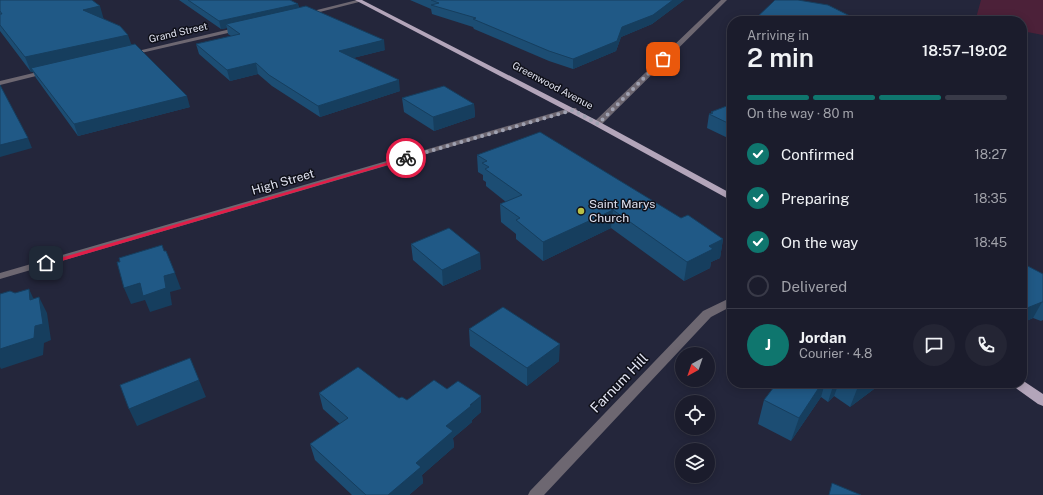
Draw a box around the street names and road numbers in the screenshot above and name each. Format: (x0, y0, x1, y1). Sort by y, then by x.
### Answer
street label: Grand Street (147, 19, 209, 45)
street label: Greenwood Avenue (511, 59, 596, 112)
street label: High Street (250, 166, 316, 198)
street label: Farnum Hill (587, 350, 651, 416)

